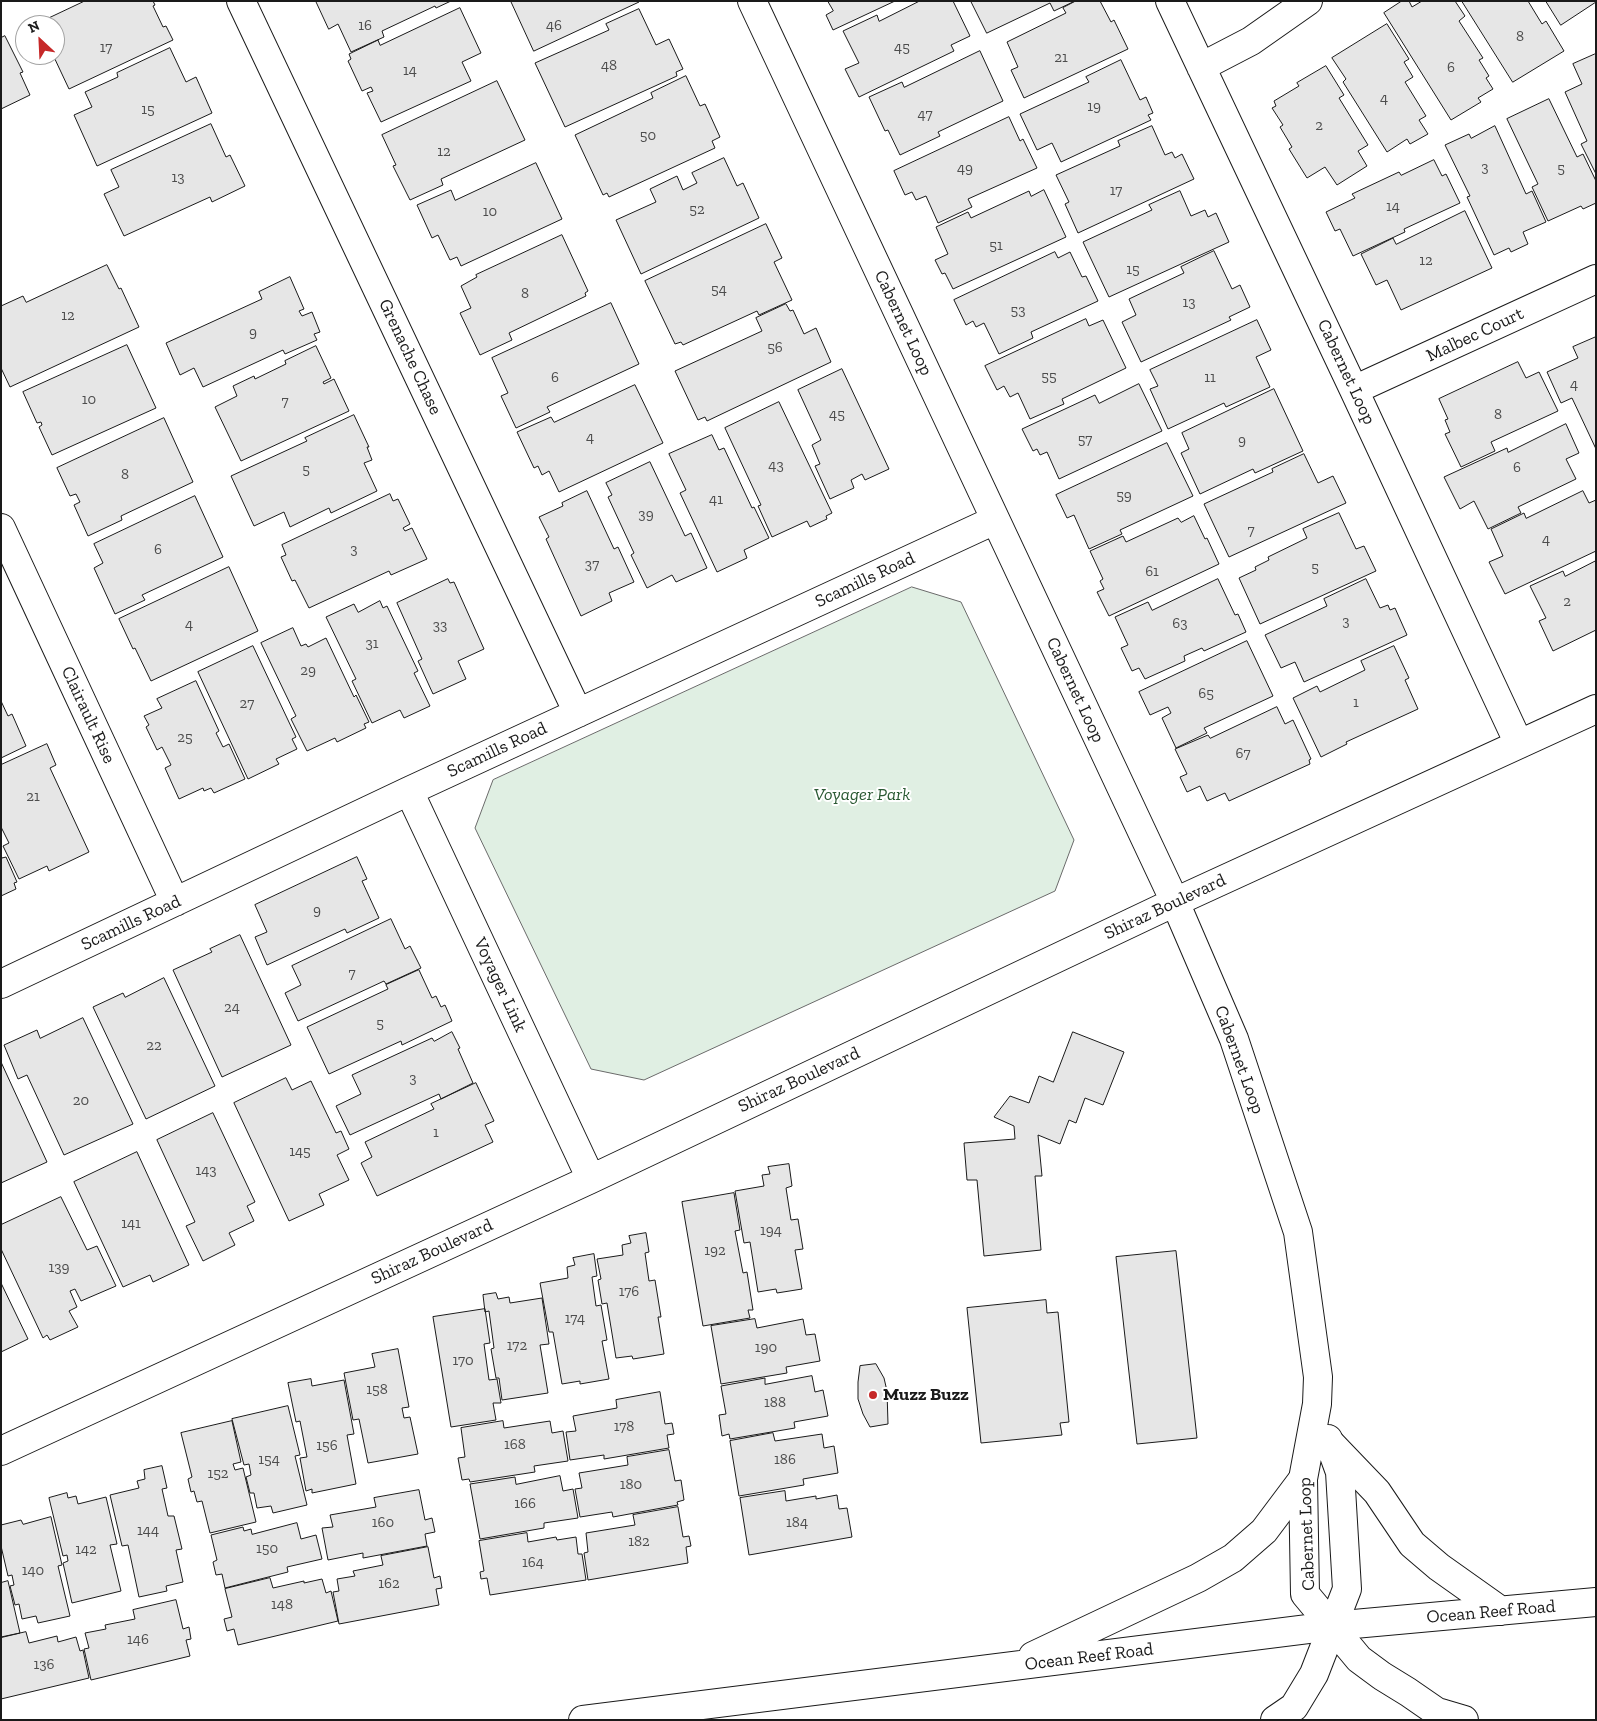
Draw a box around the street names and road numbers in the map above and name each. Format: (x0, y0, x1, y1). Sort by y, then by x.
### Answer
street label: Cabernet Loop (869, 267, 937, 379)
street label: Grenache Chase (374, 296, 446, 418)
street label: Malbec Court (1423, 303, 1527, 367)
street label: Cabernet Loop (1312, 316, 1380, 428)
street label: Scamills Road (812, 548, 918, 612)
street label: Cabernet Loop (1041, 634, 1109, 746)
street label: Clairault Rise (56, 663, 120, 767)
street label: Scamills Road (444, 718, 550, 782)
street label: Shiraz Boulevard (1101, 869, 1229, 945)
street label: Scamills Road (78, 891, 184, 955)
street label: Voyager Link (469, 934, 531, 1036)
street label: Cabernet Loop (1209, 1003, 1269, 1117)
street label: Shiraz Boulevard (735, 1042, 863, 1118)
street label: Shiraz Boulevard (368, 1214, 496, 1290)
street label: Cabernet Loop (1294, 1477, 1320, 1591)
street label: Ocean Reef Road (1426, 1596, 1556, 1628)
street label: Ocean Reef Road (1024, 1638, 1154, 1676)

